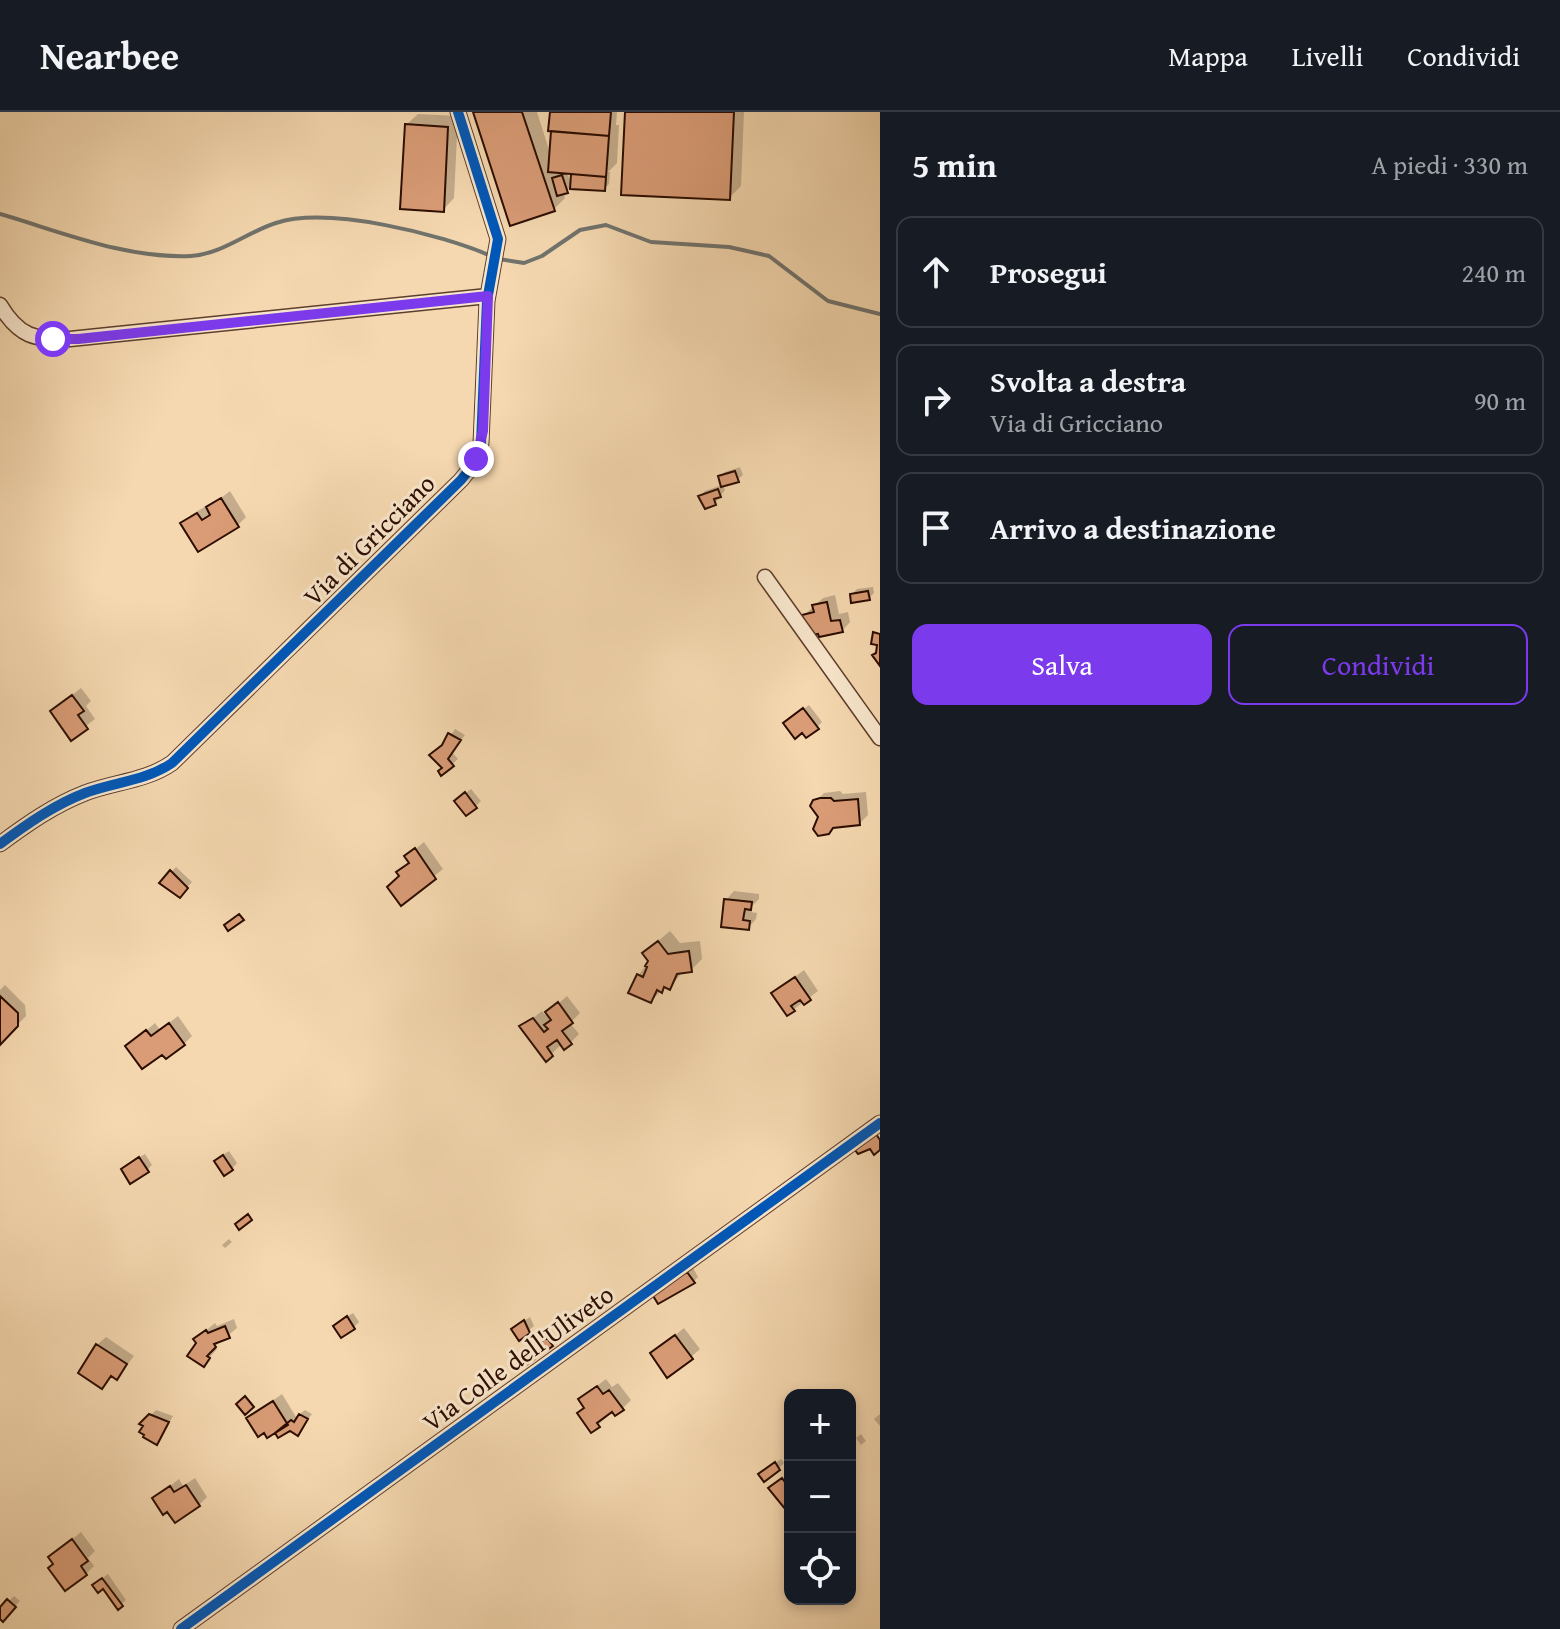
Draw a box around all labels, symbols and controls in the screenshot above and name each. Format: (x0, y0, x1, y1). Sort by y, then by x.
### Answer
text: Nearbee (40, 27, 179, 83)
text: Mappa (1168, 35, 1248, 76)
text: Livelli (1292, 35, 1363, 76)
text: Condividi (1407, 35, 1520, 76)
text: 5 min (912, 140, 997, 189)
text: A piedi · 330 m (1372, 145, 1528, 184)
icon: ahead (914, 250, 958, 294)
text: Prosegui (990, 250, 1107, 294)
text: 240 m (1461, 253, 1526, 292)
route start (35, 321, 71, 357)
text: Svolta a destra (990, 359, 1186, 403)
icon: right (914, 378, 958, 422)
text: 90 m (1474, 381, 1526, 420)
text: Via di Gricciano (990, 403, 1163, 442)
route end (458, 441, 494, 477)
street label: Via di Gricciano (294, 465, 444, 615)
icon: arrive (914, 506, 958, 550)
text: Arrivo a destinazione (990, 506, 1276, 550)
button: Salva (912, 624, 1212, 705)
button: Condividi (1228, 624, 1528, 705)
street label: Via Colle dell'Uliveto (414, 1275, 622, 1440)
map controls (784, 1389, 856, 1605)
button: + (784, 1389, 856, 1461)
button: − (784, 1461, 856, 1533)
button: locate (784, 1533, 856, 1605)

